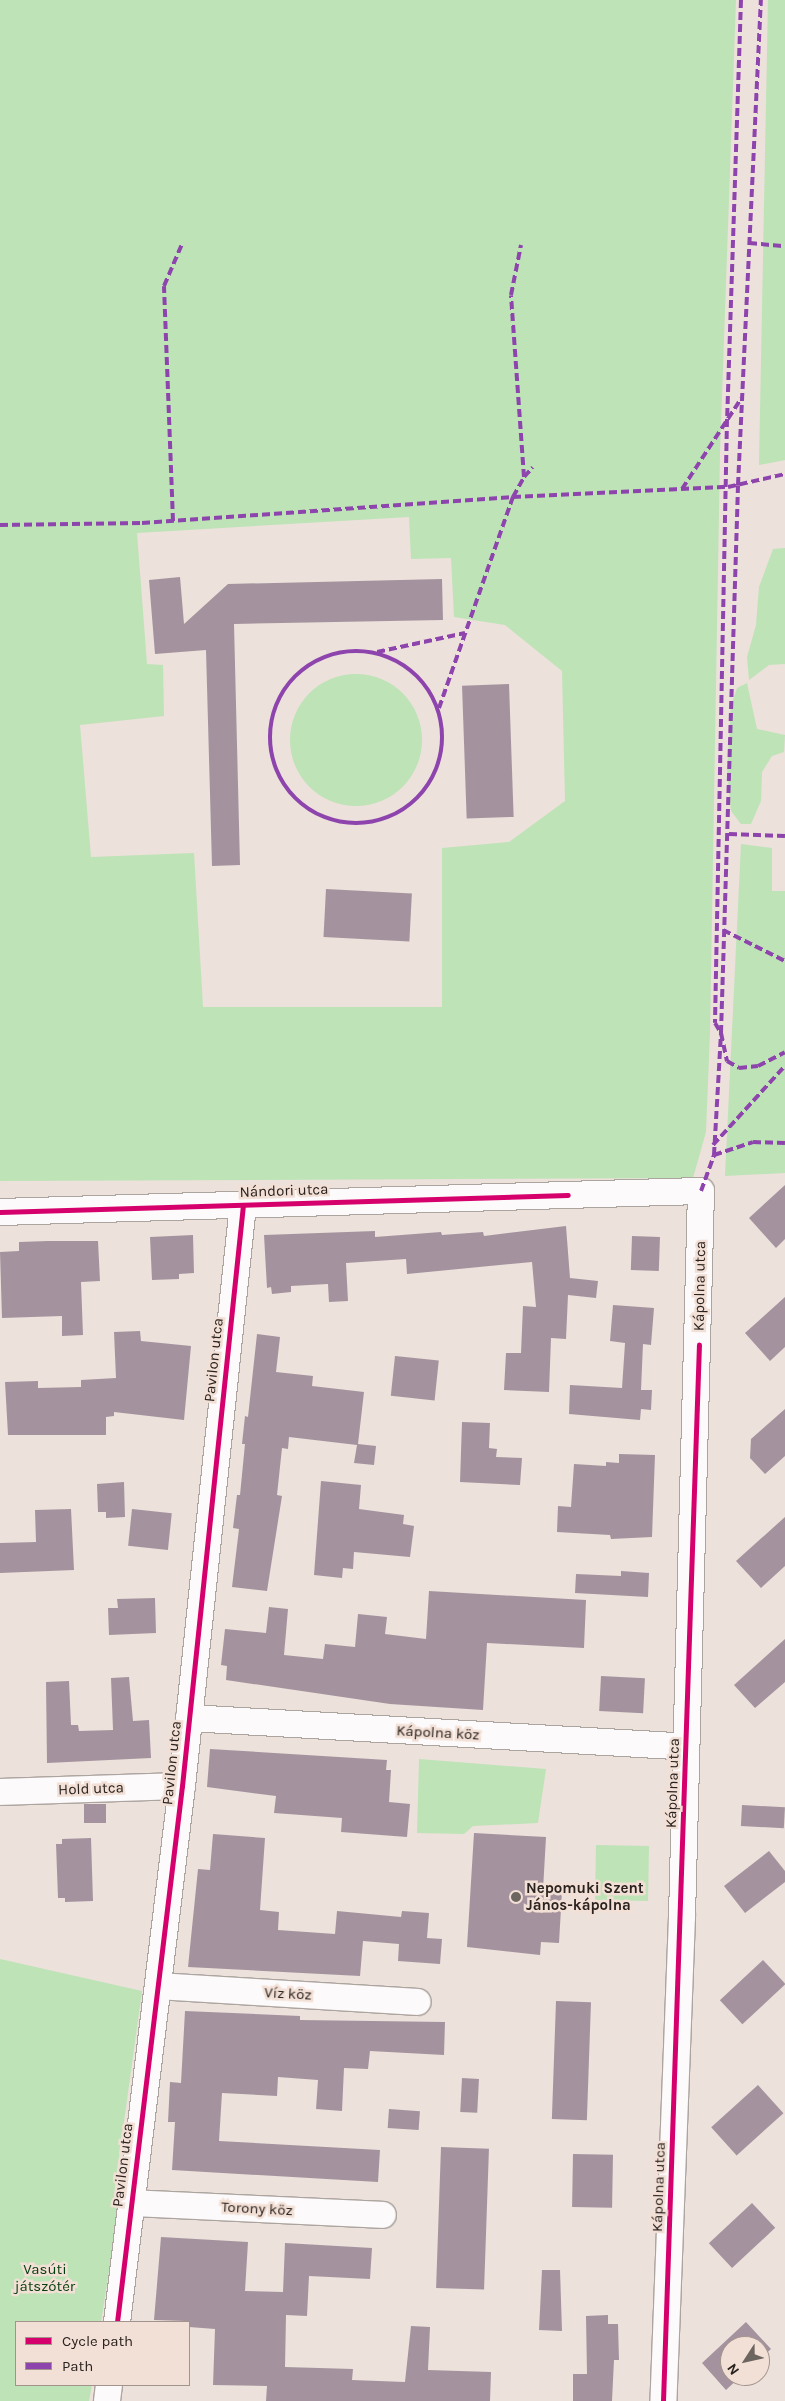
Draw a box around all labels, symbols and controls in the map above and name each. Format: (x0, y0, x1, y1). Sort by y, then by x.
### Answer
street label: Nándori utca (239, 1180, 329, 1202)
street label: Kápolna utca (690, 1241, 710, 1331)
street label: Pavilon utca (201, 1317, 227, 1403)
street label: Pavilon utca (159, 1720, 185, 1806)
street label: Kápolna köz (396, 1722, 480, 1744)
street label: Kápolna utca (662, 1738, 684, 1828)
street label: Hold utca (58, 1779, 124, 1799)
place label: Nepomuki Szent János-kápolna (526, 1879, 644, 1914)
marker: Nepomuki Szent János-kápolna (510, 1891, 522, 1903)
street label: Víz köz (264, 1984, 312, 2004)
street label: Pavilon utca (109, 2122, 137, 2208)
street label: Kápolna utca (648, 2142, 670, 2232)
street label: Torony köz (221, 2198, 293, 2220)
park label: Vasúti játszótér (15, 2260, 75, 2295)
legend (15, 2321, 190, 2386)
text: Cycle path (62, 2332, 133, 2350)
north arrow (720, 2336, 770, 2386)
text: Path (62, 2357, 93, 2375)
text: N (723, 2360, 743, 2378)

